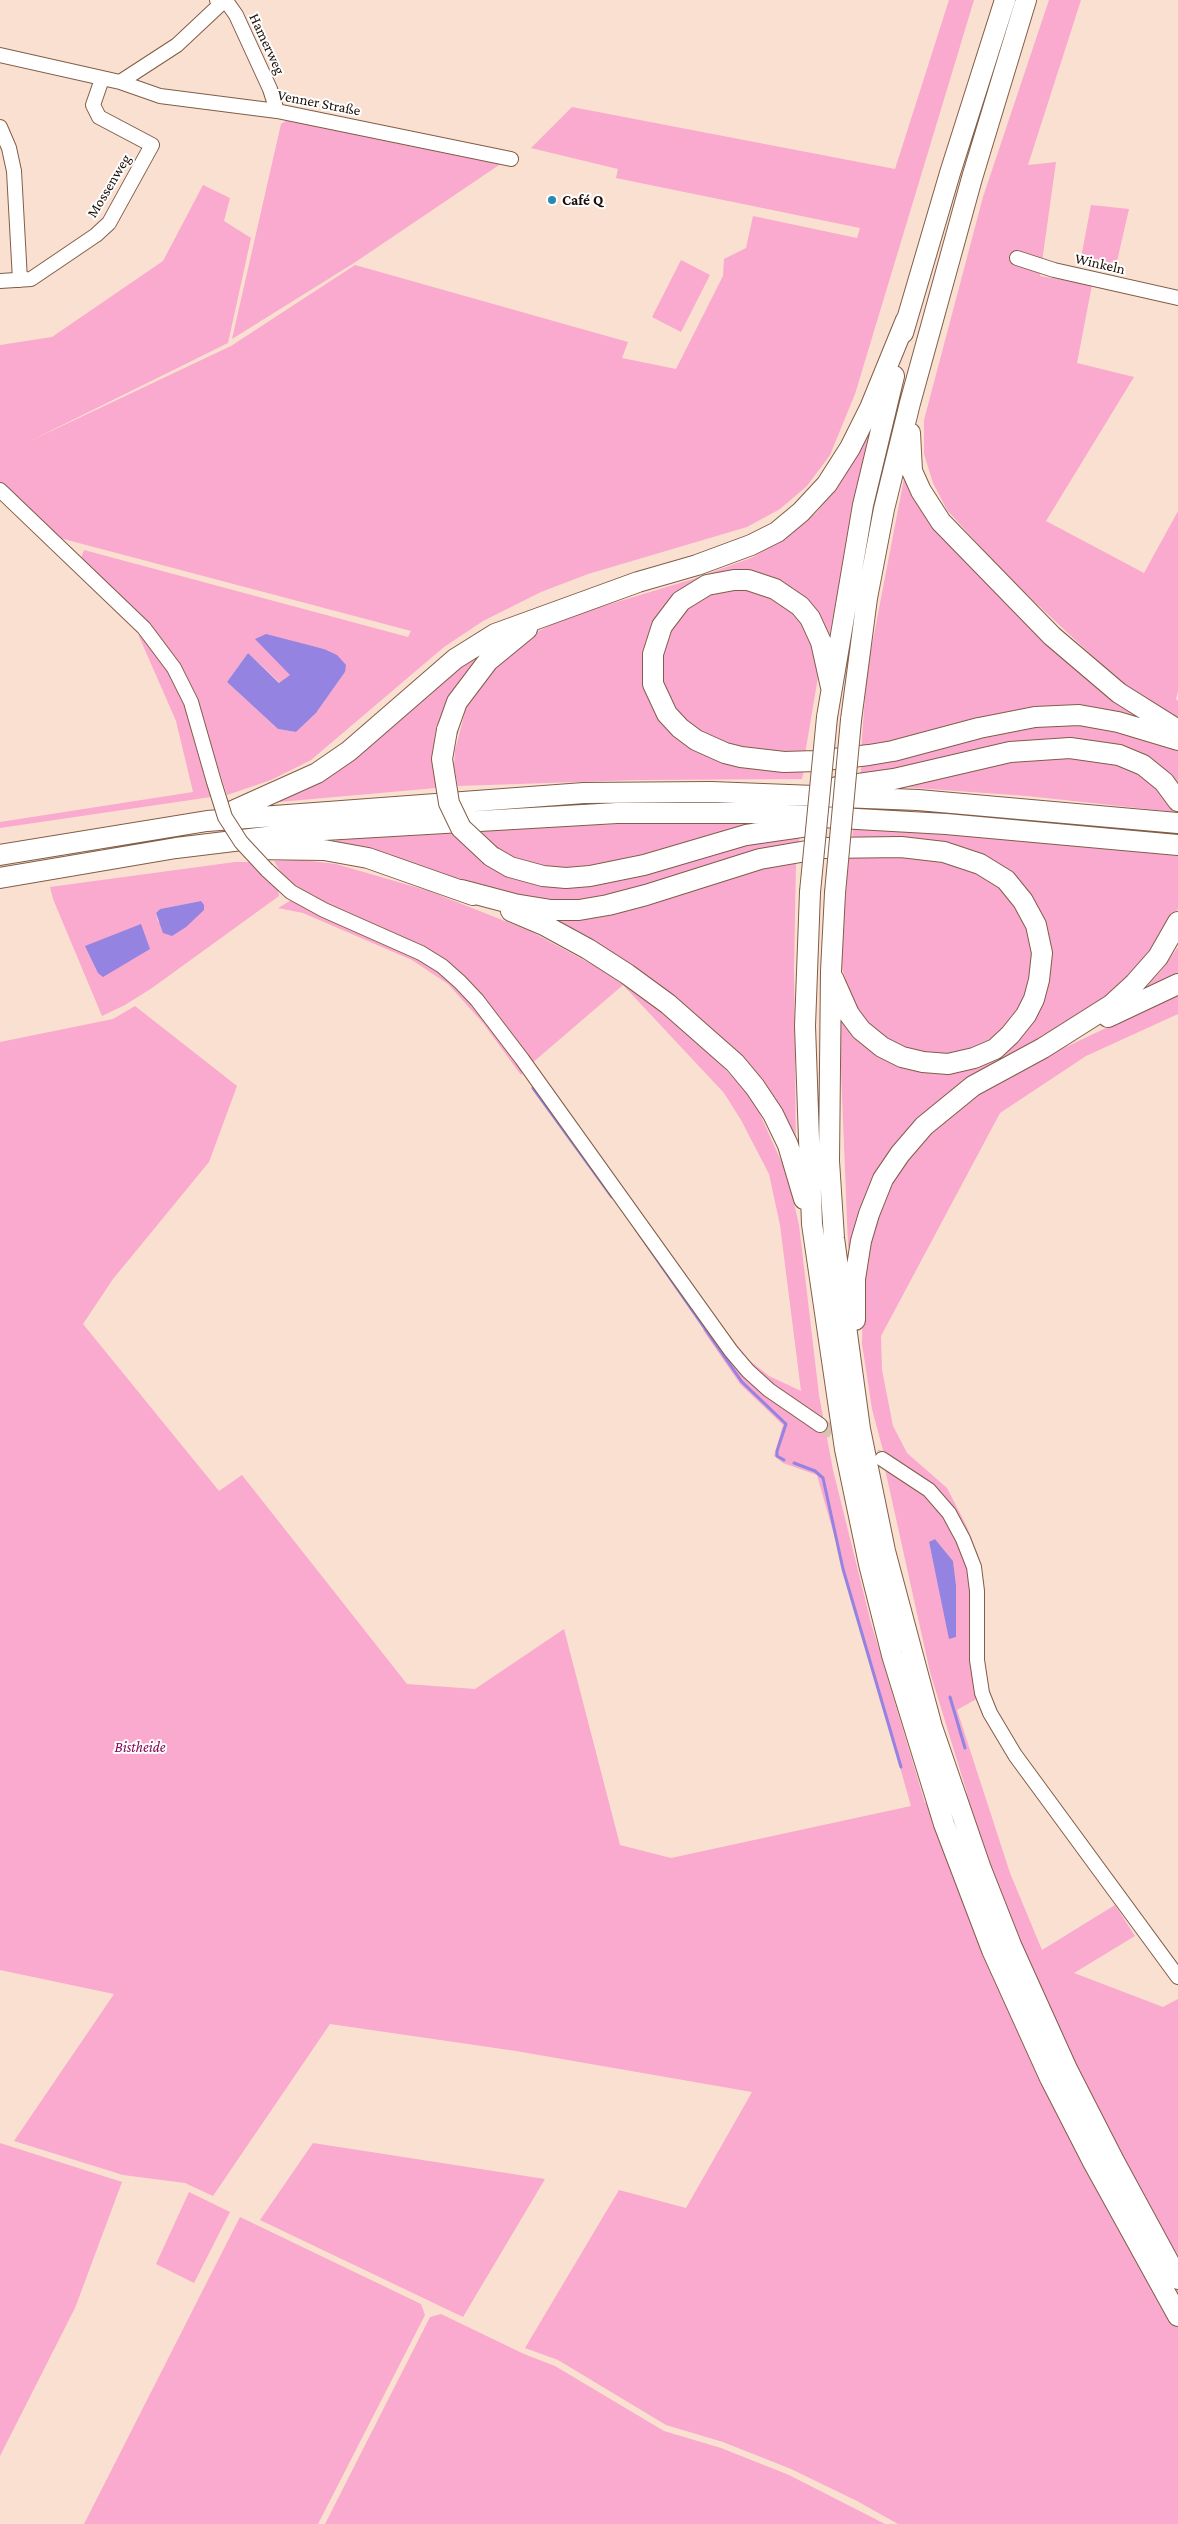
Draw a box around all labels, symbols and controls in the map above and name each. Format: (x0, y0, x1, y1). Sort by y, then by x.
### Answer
street label: Hamerweg (245, 10, 289, 78)
street label: Venner Straße (276, 86, 362, 120)
street label: Mossenweg (83, 151, 135, 221)
place label: Café Q (562, 191, 603, 209)
marker: Café Q (546, 194, 558, 206)
street label: Winkeln (1073, 249, 1127, 279)
park label: Bistheide (114, 1738, 166, 1756)

